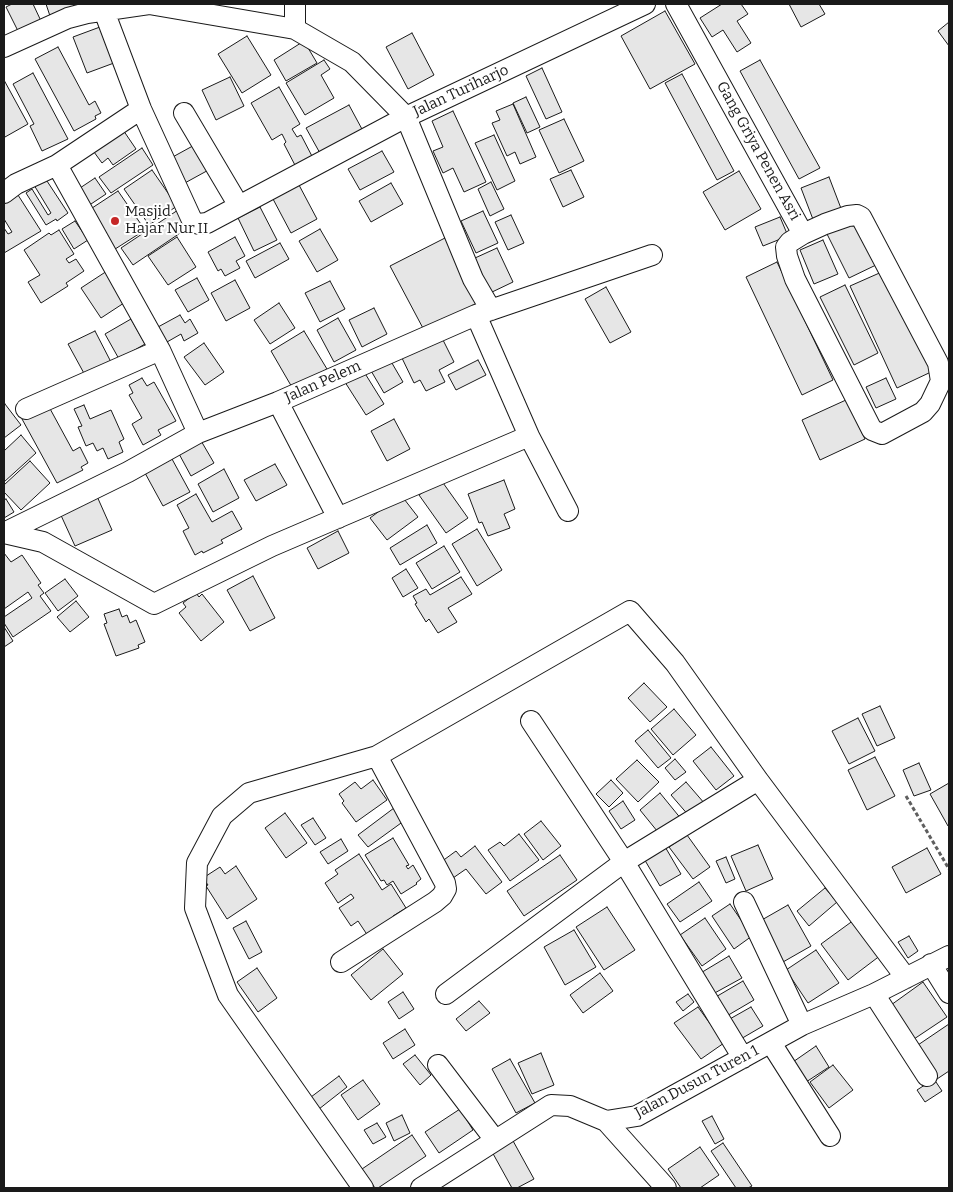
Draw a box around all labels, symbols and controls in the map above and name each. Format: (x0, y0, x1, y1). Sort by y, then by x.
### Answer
street label: Jalan Turiharjo (410, 61, 512, 121)
street label: Gang Griya Penen Asri (712, 78, 804, 224)
place label: Masjid Hajar Nur II (125, 203, 208, 238)
marker: Masjid Hajar Nur II (109, 215, 121, 227)
street label: Jalan Pelem (282, 357, 364, 407)
street label: Jalan Dusun Turen 1 (632, 1042, 762, 1122)

